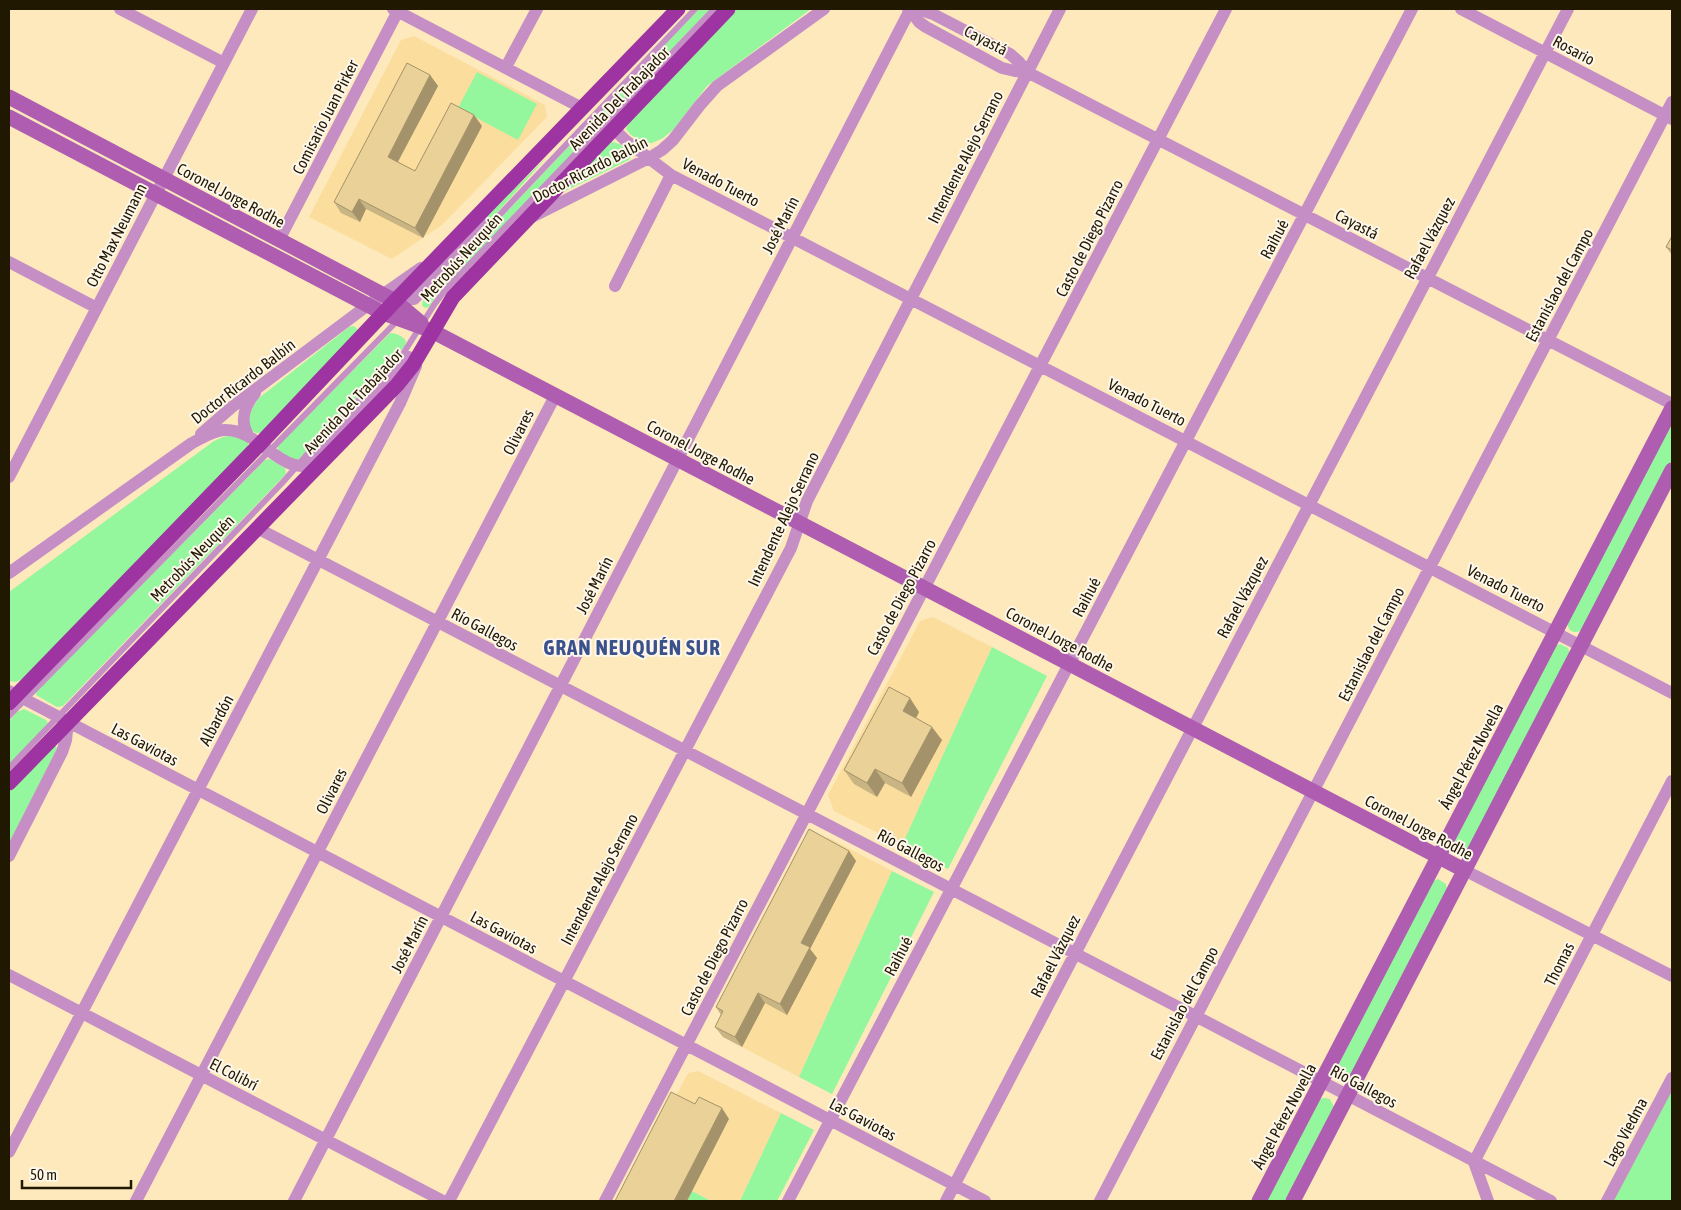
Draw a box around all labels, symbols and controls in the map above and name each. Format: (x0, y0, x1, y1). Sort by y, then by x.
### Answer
street label: Cayastá (961, 21, 1011, 59)
street label: Rosario (1550, 32, 1598, 68)
street label: Avenida Del Trabajador (565, 42, 674, 154)
street label: Comisario Juan Pirker (288, 57, 362, 177)
street label: Intendente Alejo Serrano (924, 88, 1007, 227)
street label: Doctor Ricardo Balbín (530, 132, 650, 206)
street label: Venado Tuerto (679, 154, 763, 210)
street label: Coronel Jorge Rodhe (174, 159, 288, 232)
street label: Casto de Diego Pizarro (1052, 176, 1127, 300)
street label: Otto Max Neumann (82, 180, 150, 290)
street label: José Marín (758, 193, 802, 257)
street label: Rafael Vázquez (1400, 194, 1459, 282)
street label: Cayastá (1332, 205, 1382, 243)
street label: Metrobús Neuquén (417, 209, 506, 306)
street label: Raihué (1256, 216, 1292, 262)
street label: Estanislao del Campo (1522, 225, 1597, 345)
street label: Doctor Ricardo Balbín (188, 335, 298, 427)
street label: Avenida Del Trabajador (300, 345, 407, 458)
street label: Venado Tuerto (1105, 375, 1189, 429)
street label: Olivares (499, 406, 537, 458)
street label: Coronel Jorge Rodhe (644, 416, 758, 489)
street label: Intendente Alejo Serrano (744, 449, 823, 589)
street label: Metrobús Neuquén (146, 511, 238, 606)
street label: Casto de Diego Pizarro (863, 536, 940, 659)
street label: José Marín (572, 553, 616, 617)
street label: Rafael Vázquez (1213, 553, 1272, 641)
street label: Venado Tuerto (1464, 561, 1548, 615)
street label: Raihué (1068, 574, 1104, 620)
street label: Estanislao del Campo (1334, 584, 1408, 704)
street label: Coronel Jorge Rodhe (1003, 603, 1117, 676)
street label: Río Gallegos (448, 604, 522, 655)
district label: GRAN NEUQUÉN SUR (543, 635, 721, 659)
street label: Albardón (195, 692, 237, 748)
street label: Ángel Pérez Novella (1436, 700, 1507, 812)
street label: Las Gaviotas (109, 719, 182, 769)
street label: Olivares (312, 765, 350, 817)
street label: Coronel Jorge Rodhe (1362, 791, 1476, 864)
street label: Intendente Alejo Serrano (557, 810, 642, 948)
street label: Río Gallegos (874, 825, 948, 876)
street label: Casto de Diego Pizarro (677, 895, 752, 1019)
street label: Las Gaviotas (468, 907, 541, 957)
street label: José Marín (387, 912, 431, 976)
street label: Rafael Vázquez (1027, 912, 1084, 1001)
street label: Raihué (880, 933, 916, 979)
street label: Thomas (1540, 939, 1578, 989)
street label: Estanislao del Campo (1147, 943, 1222, 1063)
street label: El Colibrí (207, 1054, 261, 1094)
street label: Ángel Pérez Novella (1249, 1060, 1320, 1172)
street label: Río Gallegos (1327, 1061, 1401, 1112)
street label: Las Gaviotas (827, 1094, 900, 1144)
street label: Lago Viedma (1599, 1095, 1651, 1170)
scale bar (22, 1158, 131, 1190)
text: 50 m (30, 1166, 57, 1183)

